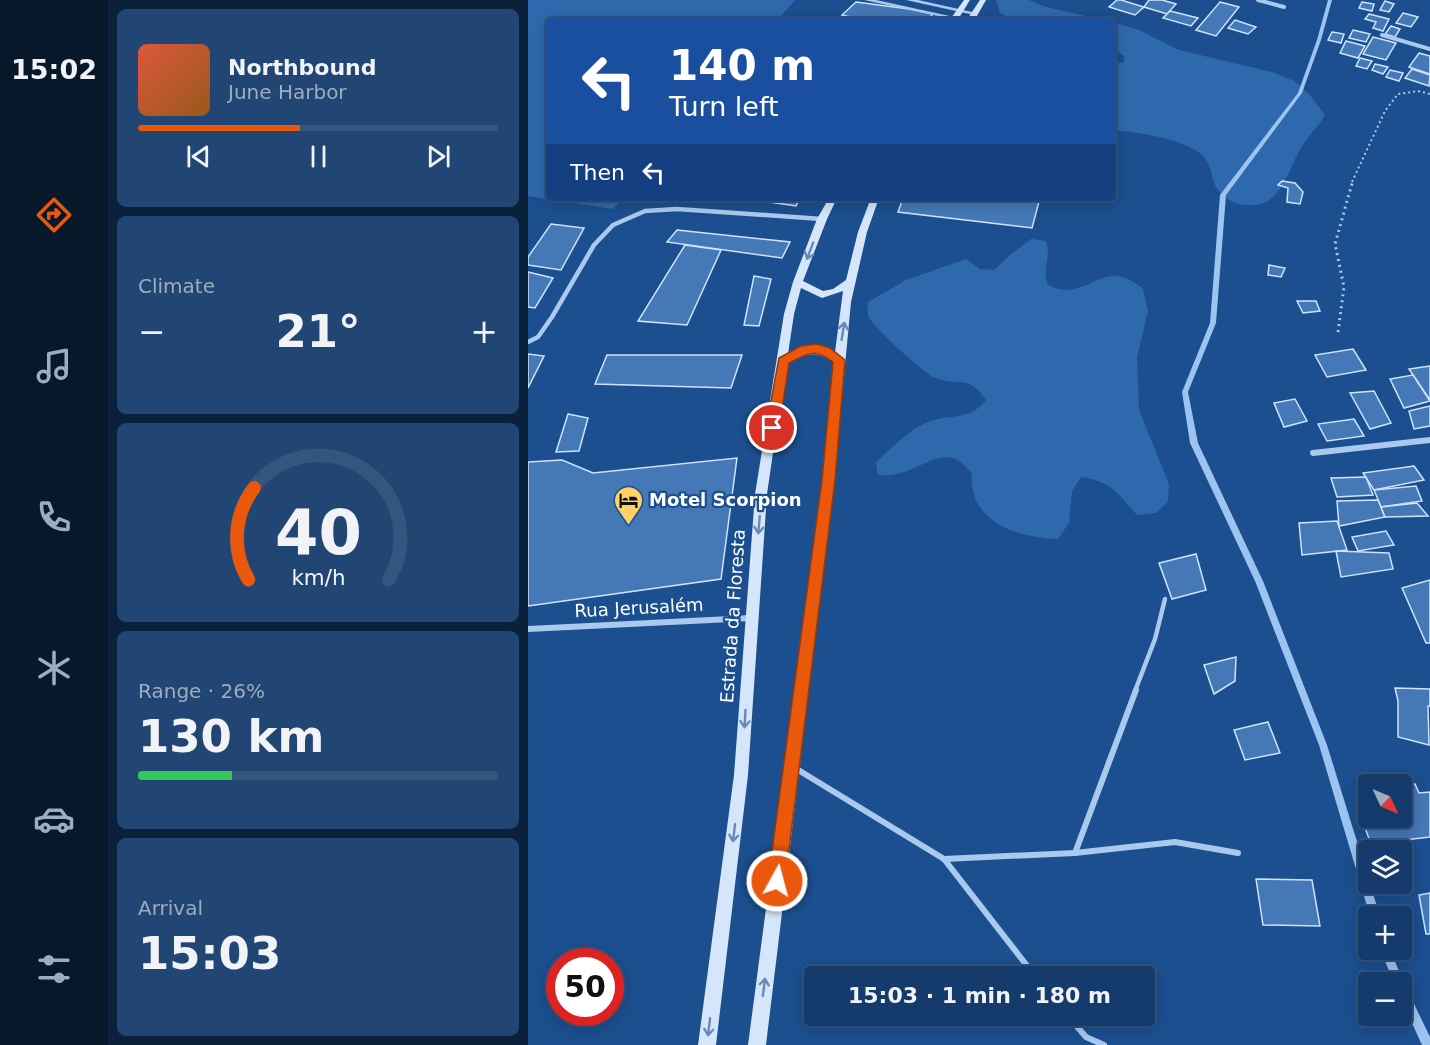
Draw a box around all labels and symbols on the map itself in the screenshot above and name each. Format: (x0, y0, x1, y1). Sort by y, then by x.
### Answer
one-way arrow (803, 242, 814, 260)
one-way arrow (838, 322, 849, 342)
pin (746, 402, 797, 453)
hotel icon: Motel Scorpion (612, 484, 644, 526)
place label: Motel Scorpion (649, 489, 802, 510)
one-way arrow (753, 514, 764, 534)
street label: Estrada da Floresta (716, 528, 749, 704)
street label: Rua Jerusalém (574, 594, 704, 621)
one-way arrow (739, 709, 750, 729)
north arrow (1358, 774, 1412, 828)
one-way arrow (728, 823, 739, 843)
position arrow (745, 849, 809, 913)
speed limit sign: 50 (546, 948, 624, 1026)
one-way arrow (759, 977, 770, 997)
one-way arrow (703, 1016, 714, 1036)

